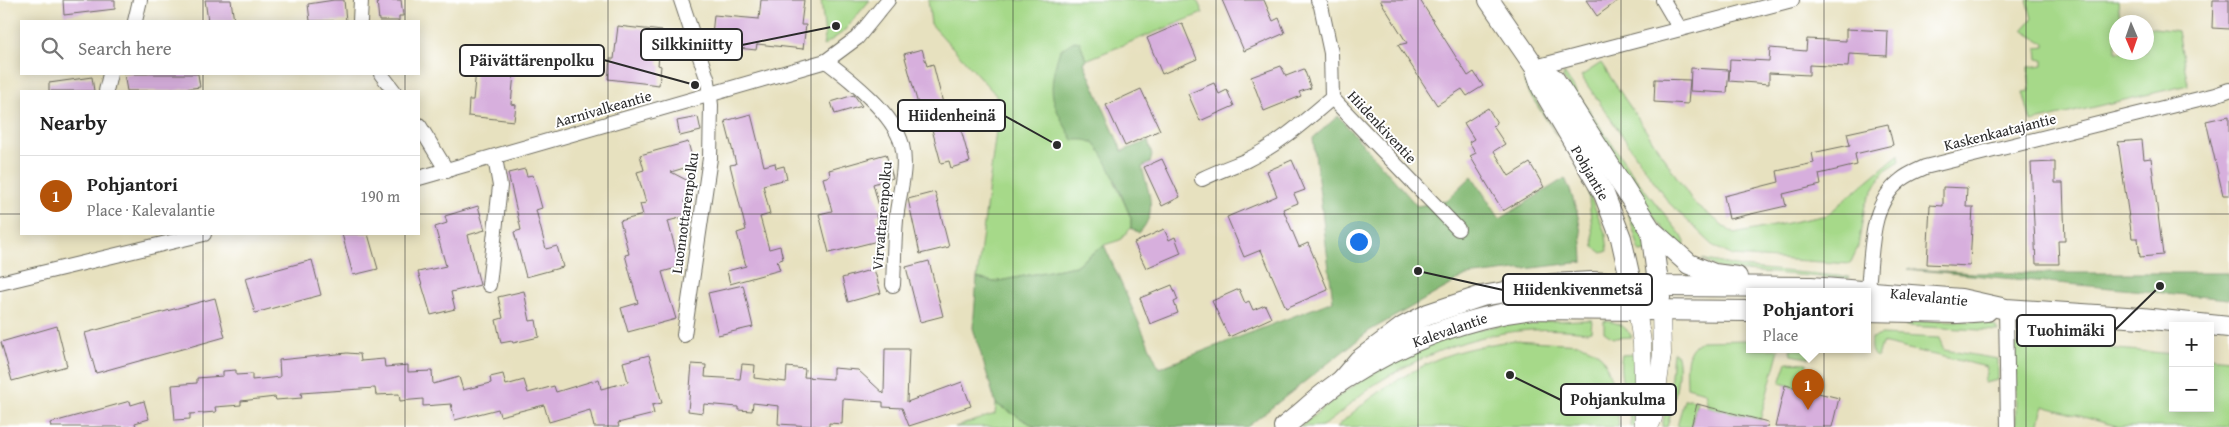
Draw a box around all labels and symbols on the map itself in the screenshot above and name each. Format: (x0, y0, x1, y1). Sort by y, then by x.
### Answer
north arrow (2109, 15, 2154, 60)
callout: Silkkiniitty (641, 29, 742, 60)
text: Silkkiniitty (651, 32, 733, 56)
callout: Päivättärenpolku (460, 45, 604, 76)
text: Päivättärenpolku (470, 48, 595, 72)
street label: Aarnivalkeantie (552, 85, 654, 132)
street label: Hiidenkiventie (1343, 86, 1422, 168)
callout: Hiidenheinä (898, 100, 1005, 131)
text: Hiidenheinä (908, 103, 997, 127)
street label: Kaskenkaatajantie (1942, 107, 2058, 156)
street label: Pohjantie (1566, 141, 1615, 204)
street label: Luonnottarenpolku (666, 150, 704, 275)
street label: Virvattarenpolku (866, 160, 897, 271)
your location (1346, 229, 1372, 255)
callout: Hiidenkivenmetsä (1503, 274, 1652, 305)
text: Hiidenkivenmetsä (1513, 277, 1643, 301)
street label: Kalevalantie (1889, 282, 1969, 311)
street label: Kalevalantie (1410, 307, 1490, 352)
callout: Tuohimäki (2017, 315, 2115, 346)
text: Tuohimäki (2027, 318, 2105, 342)
pin: 1 (1792, 369, 1824, 410)
callout: Pohjankulma (1561, 384, 1676, 415)
text: Pohjankulma (1571, 387, 1666, 411)

